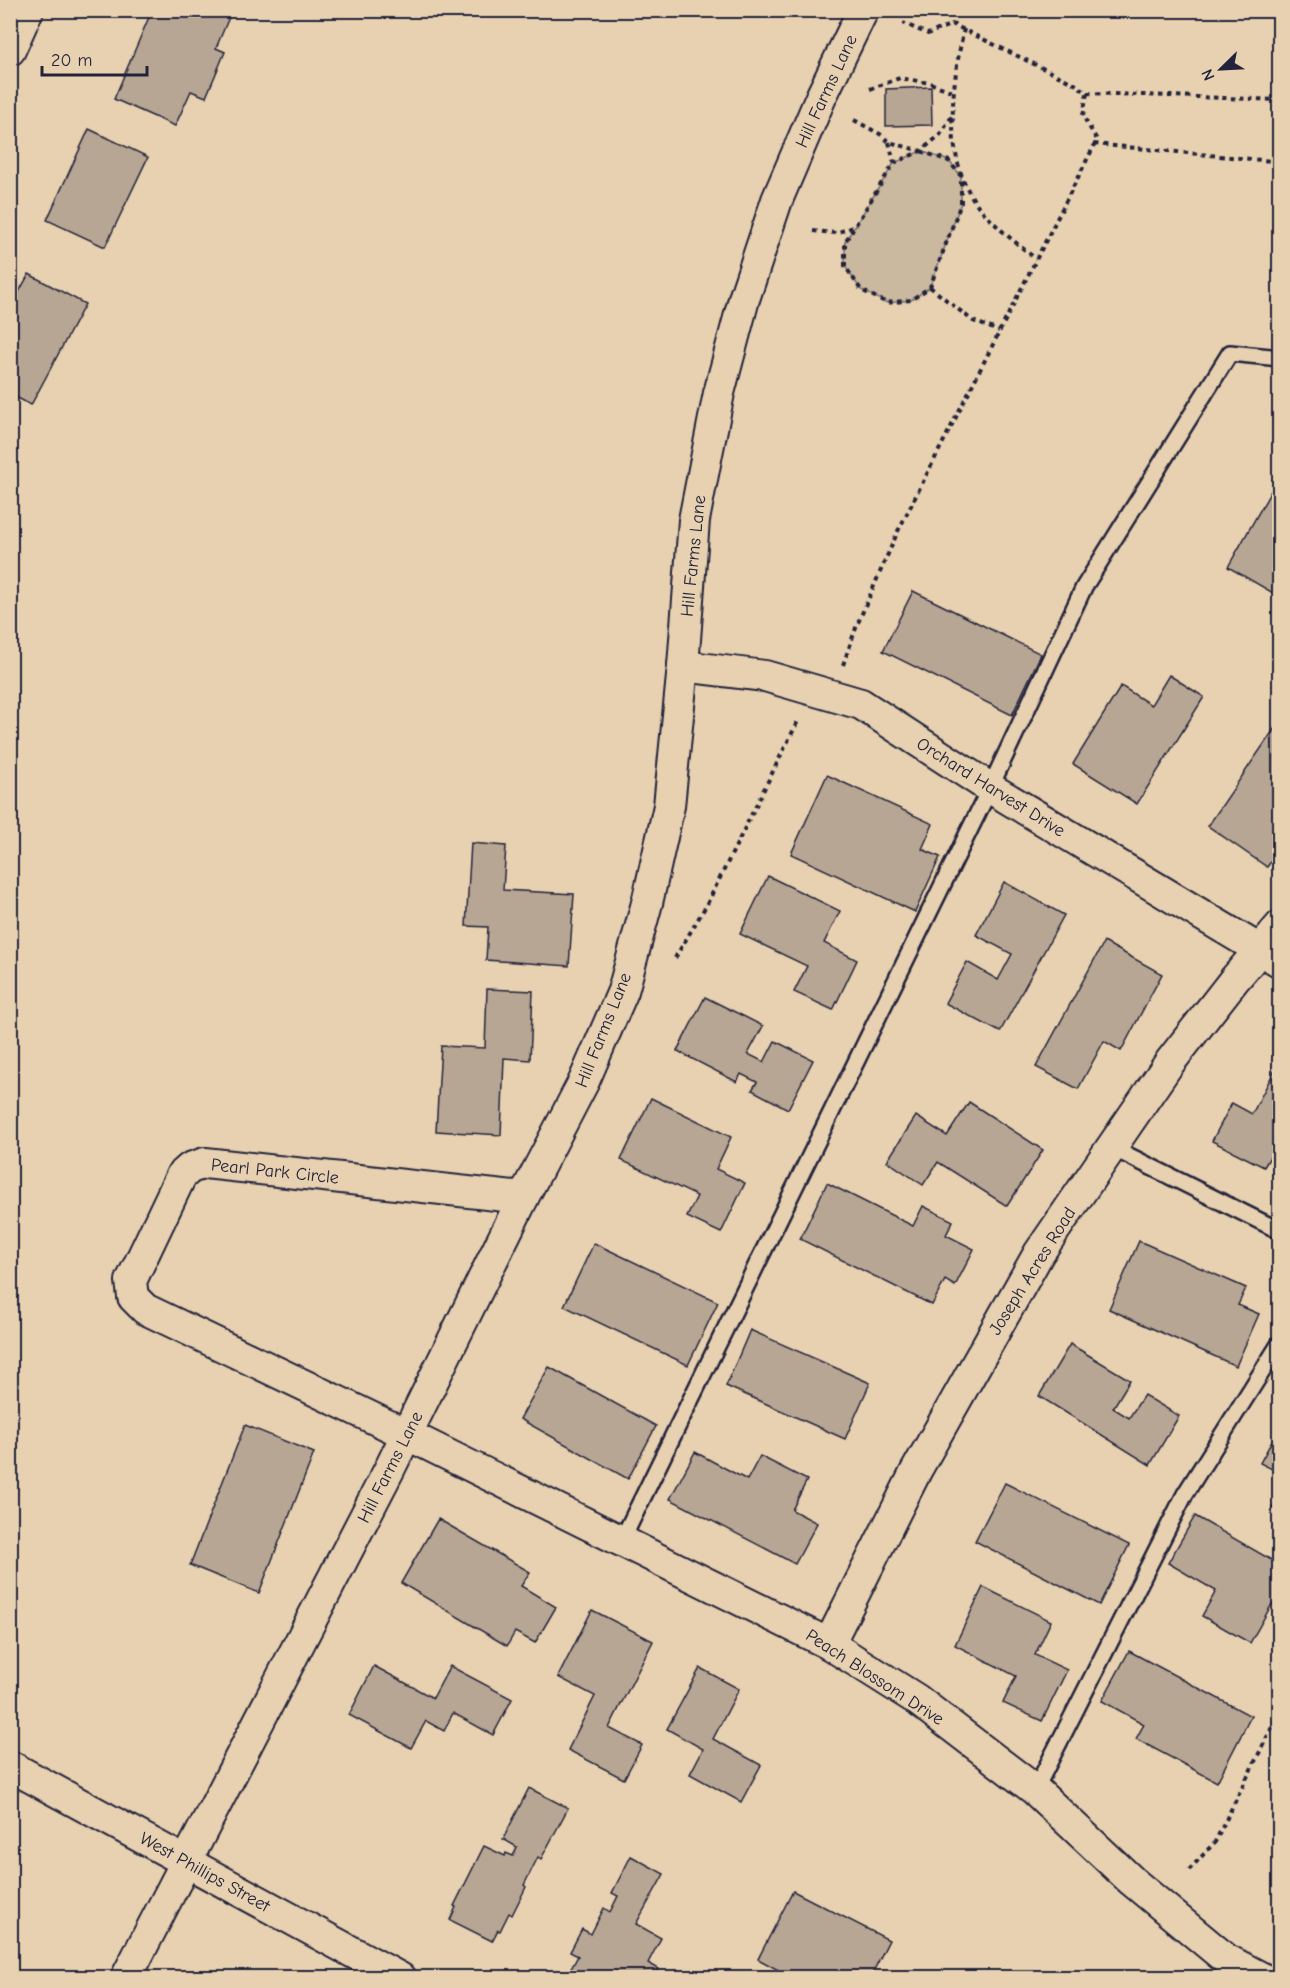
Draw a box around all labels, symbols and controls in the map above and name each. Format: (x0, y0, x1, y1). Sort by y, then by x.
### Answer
street label: Hill Farms Lane (791, 31, 862, 151)
scale bar (42, 39, 147, 77)
north arrow (1191, 39, 1251, 99)
text: 20 m (51, 50, 92, 71)
text: N (1198, 66, 1219, 83)
street label: Hill Farms Lane (677, 494, 710, 618)
street label: Orchard Harvest Drive (913, 733, 1069, 842)
street label: Hill Farms Lane (571, 970, 636, 1091)
street label: Pearl Park Circle (210, 1154, 340, 1189)
street label: Joseph Acres Road (985, 1204, 1080, 1339)
street label: Hill Farms Lane (353, 1408, 428, 1526)
street label: Peach Blossom Drive (802, 1625, 948, 1730)
street label: West Phillips Street (136, 1828, 274, 1917)

